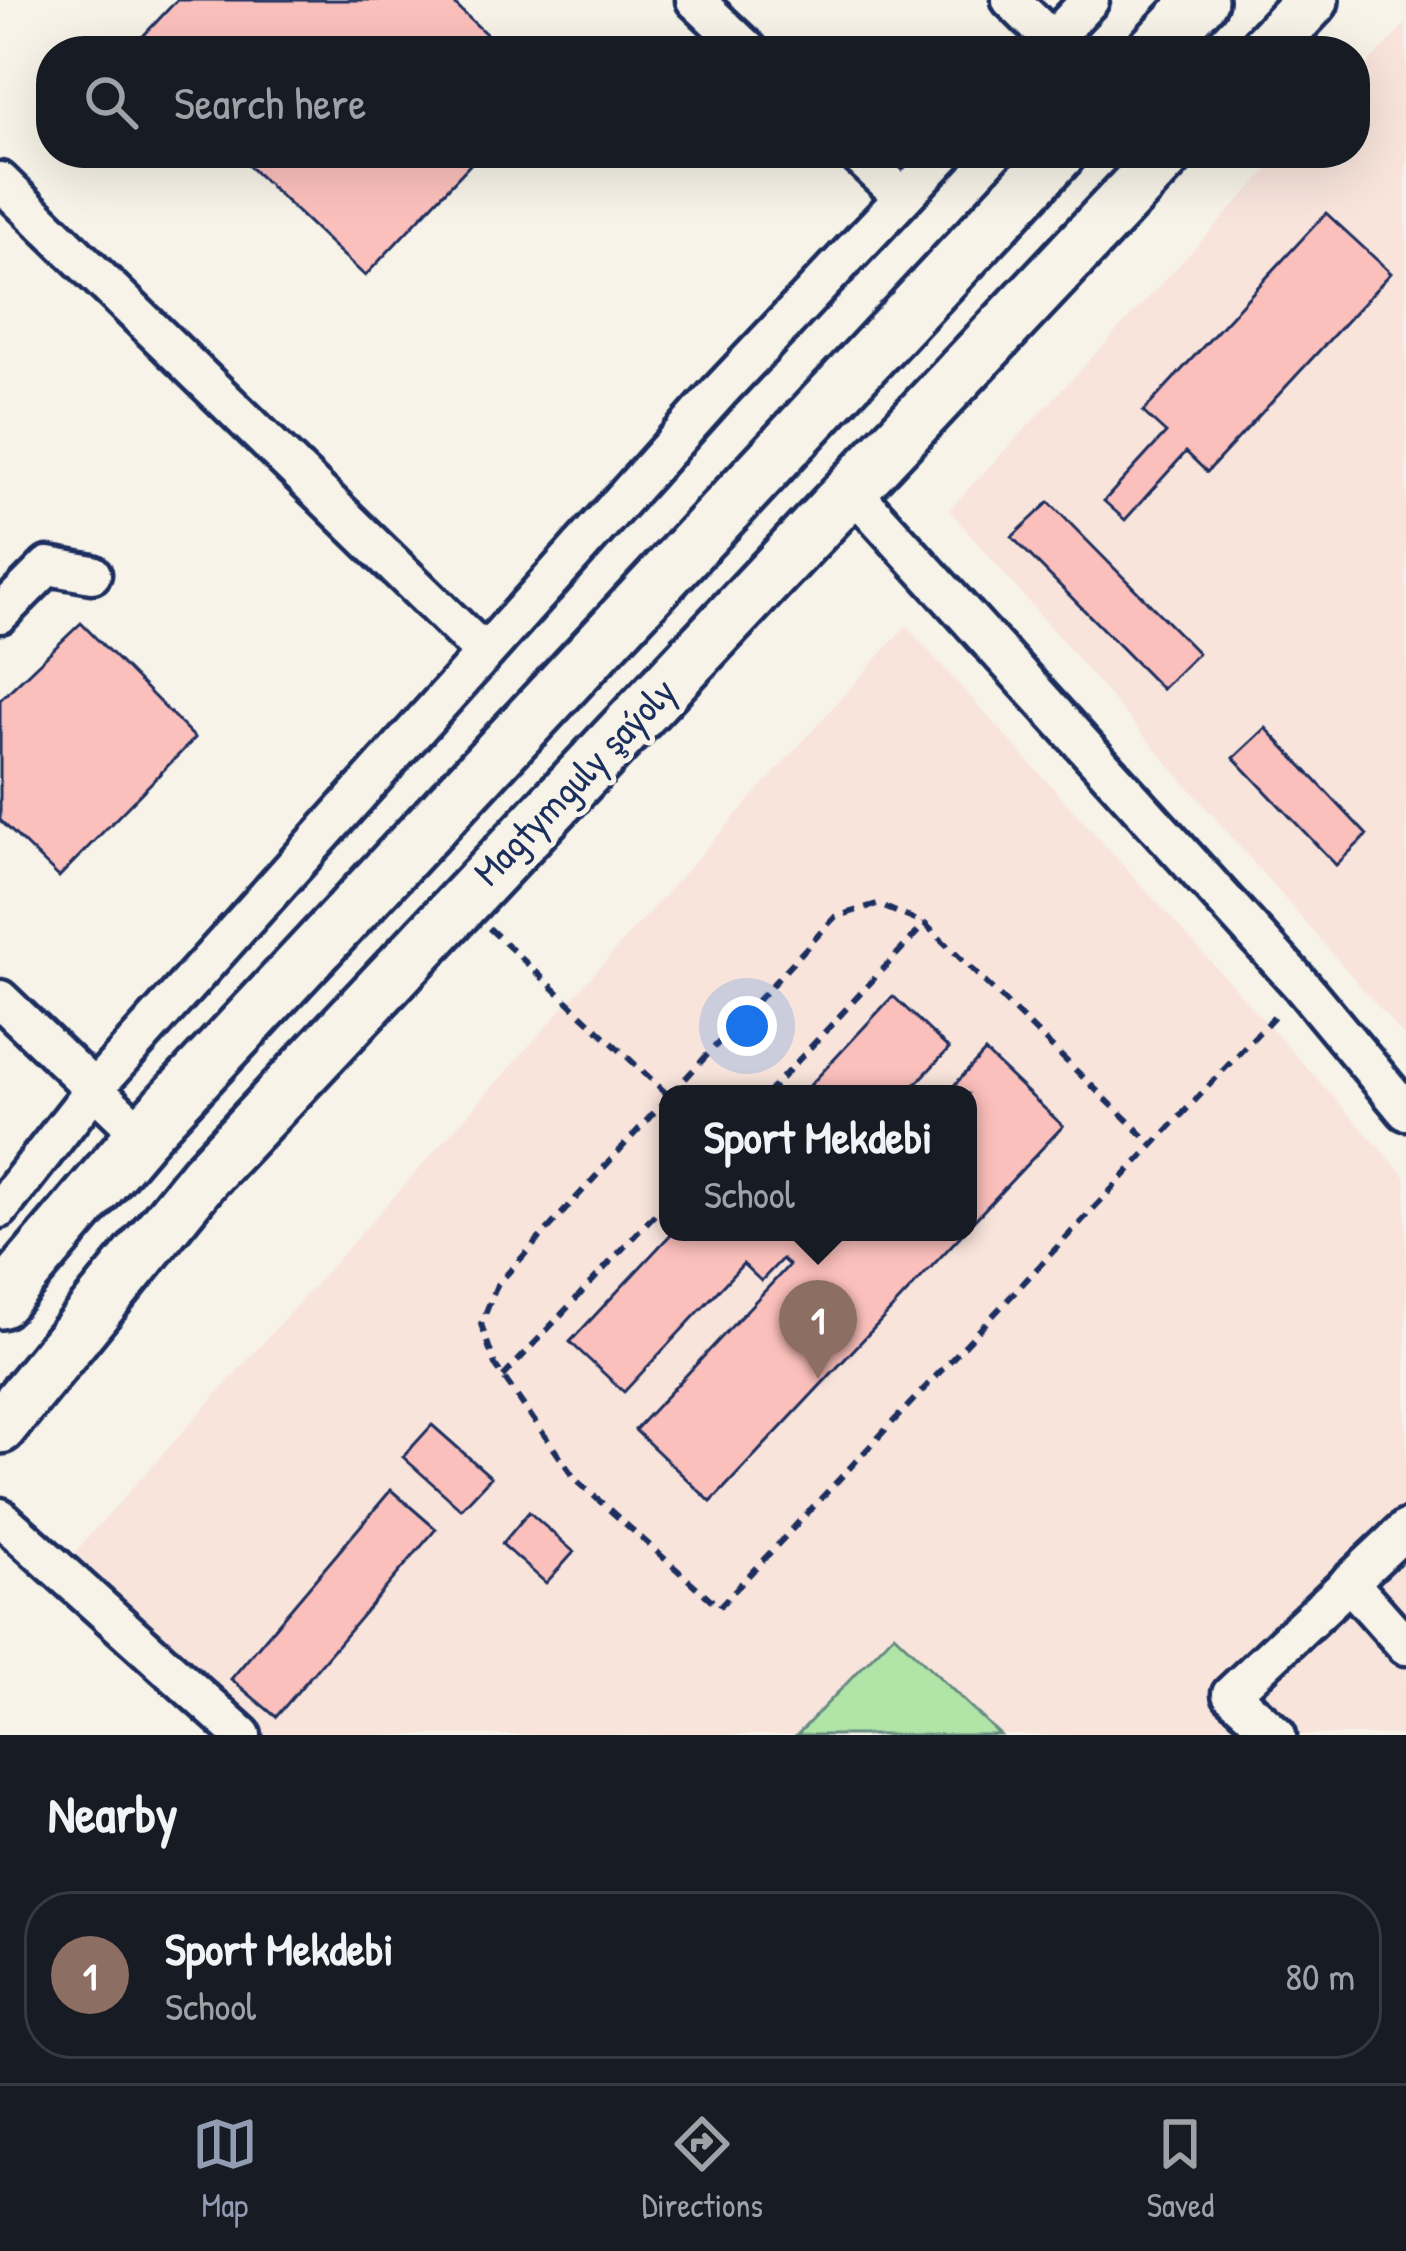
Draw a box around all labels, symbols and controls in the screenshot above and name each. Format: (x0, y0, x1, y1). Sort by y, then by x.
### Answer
search box (36, 36, 1370, 168)
icon: search (78, 69, 144, 135)
text: Search here (174, 72, 366, 133)
street label: Magtymguly şaýoly (461, 665, 687, 896)
your location (717, 996, 777, 1056)
popup (659, 1085, 977, 1241)
text: Sport Mekdebi (704, 1106, 932, 1167)
text: School (704, 1167, 795, 1220)
pin: 1 (779, 1280, 857, 1379)
text: Nearby (48, 1779, 178, 1848)
text: Sport Mekdebi (165, 1918, 394, 1979)
text: 1 (83, 1949, 97, 2002)
text: 80 m (1285, 1949, 1355, 2002)
text: School (165, 1979, 256, 2032)
tab: Map (192, 2111, 258, 2227)
tab: Directions (642, 2111, 763, 2227)
tab: Saved (1147, 2111, 1214, 2227)

